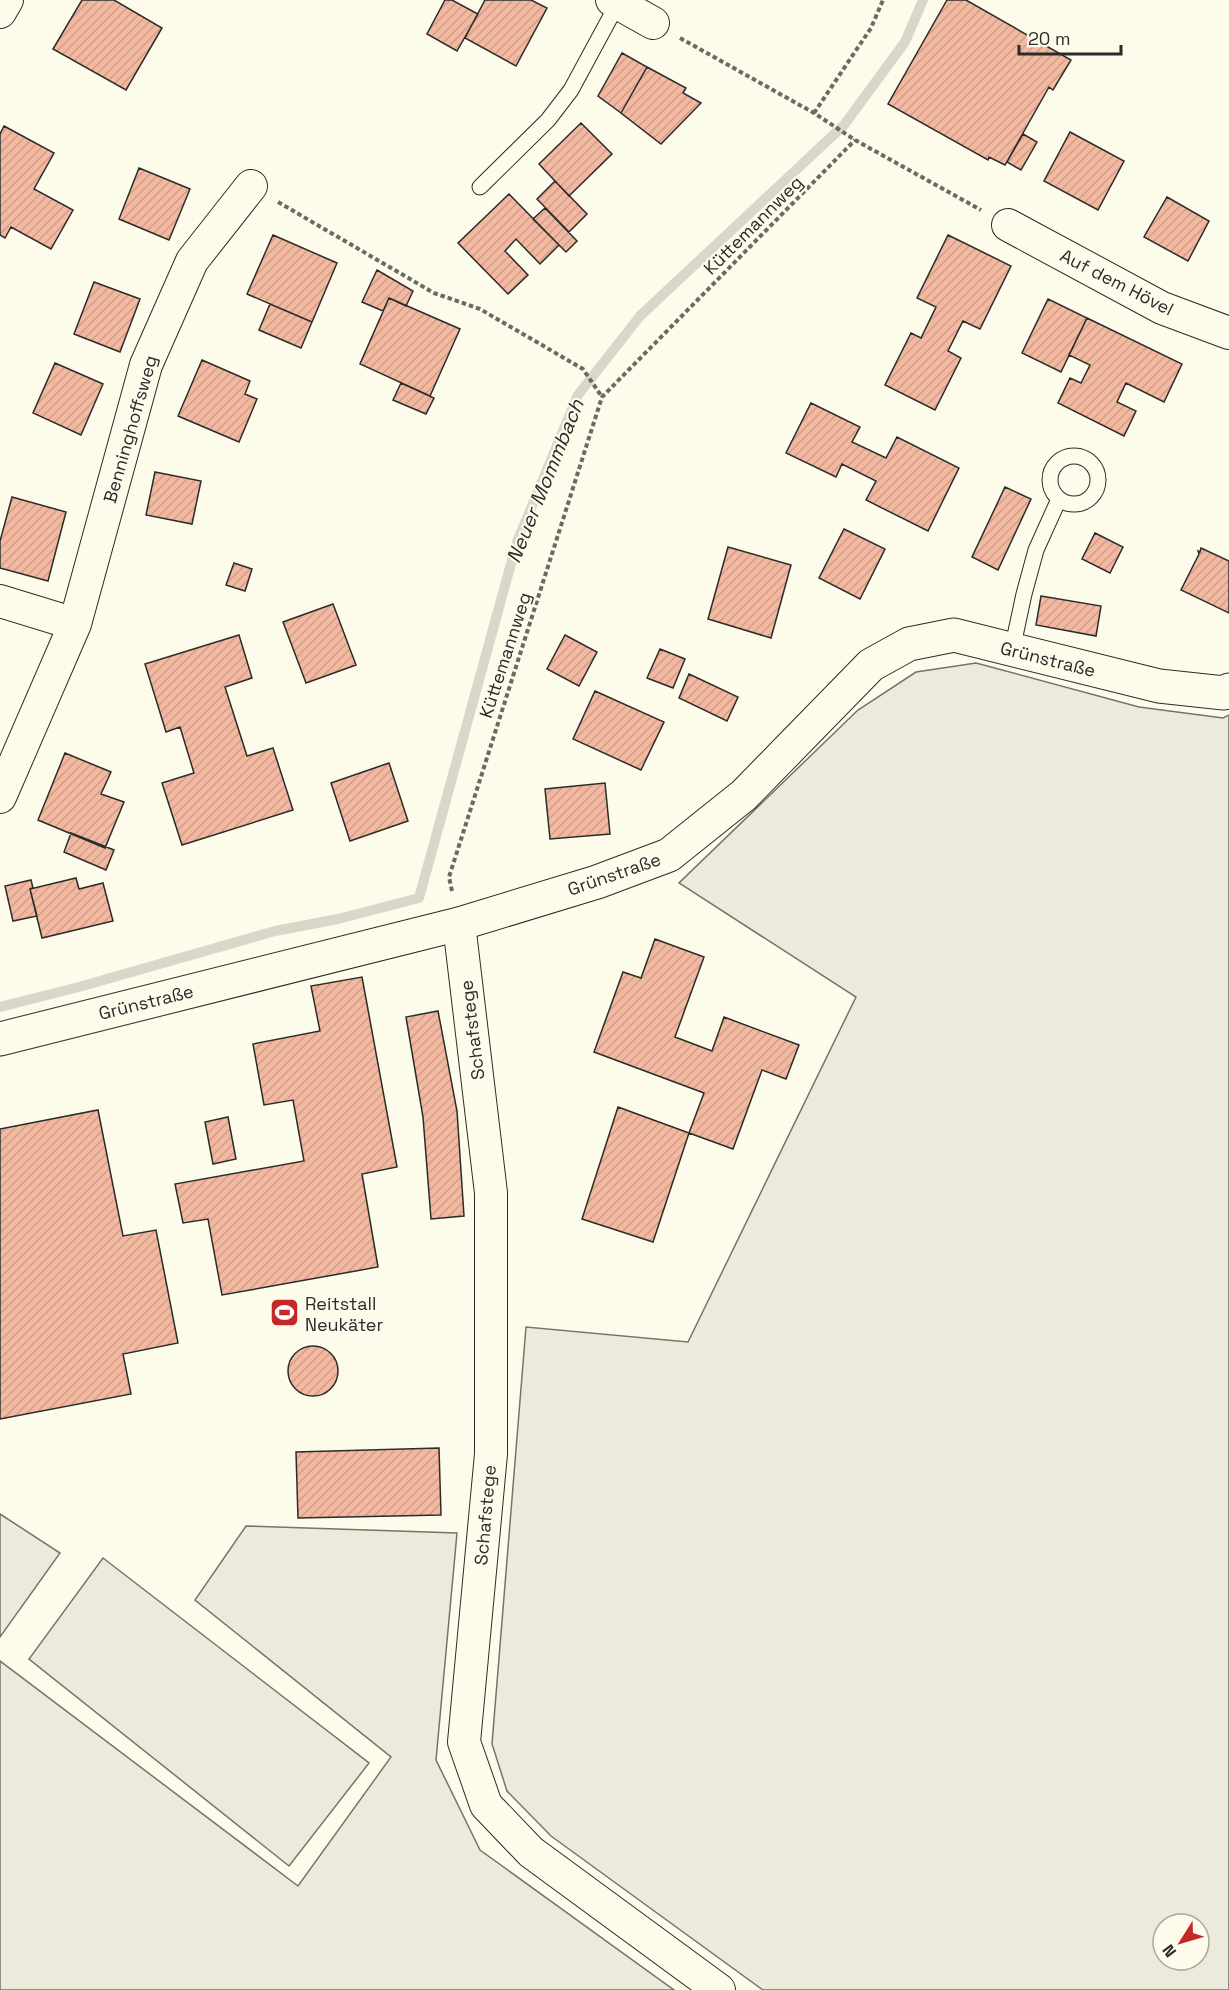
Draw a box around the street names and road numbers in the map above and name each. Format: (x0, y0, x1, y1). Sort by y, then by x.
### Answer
street label: Küttemannweg (699, 171, 807, 279)
street label: Auf dem Hövel (1056, 244, 1178, 320)
street label: Benninghoffsweg (98, 352, 162, 506)
street label: Küttemannweg (474, 589, 536, 721)
street label: Grünstraße (998, 636, 1098, 682)
street label: Grünstraße (564, 847, 664, 901)
street label: Grünstraße (96, 979, 196, 1025)
street label: Schafstege (454, 979, 490, 1081)
street label: Schafstege (469, 1464, 501, 1566)

